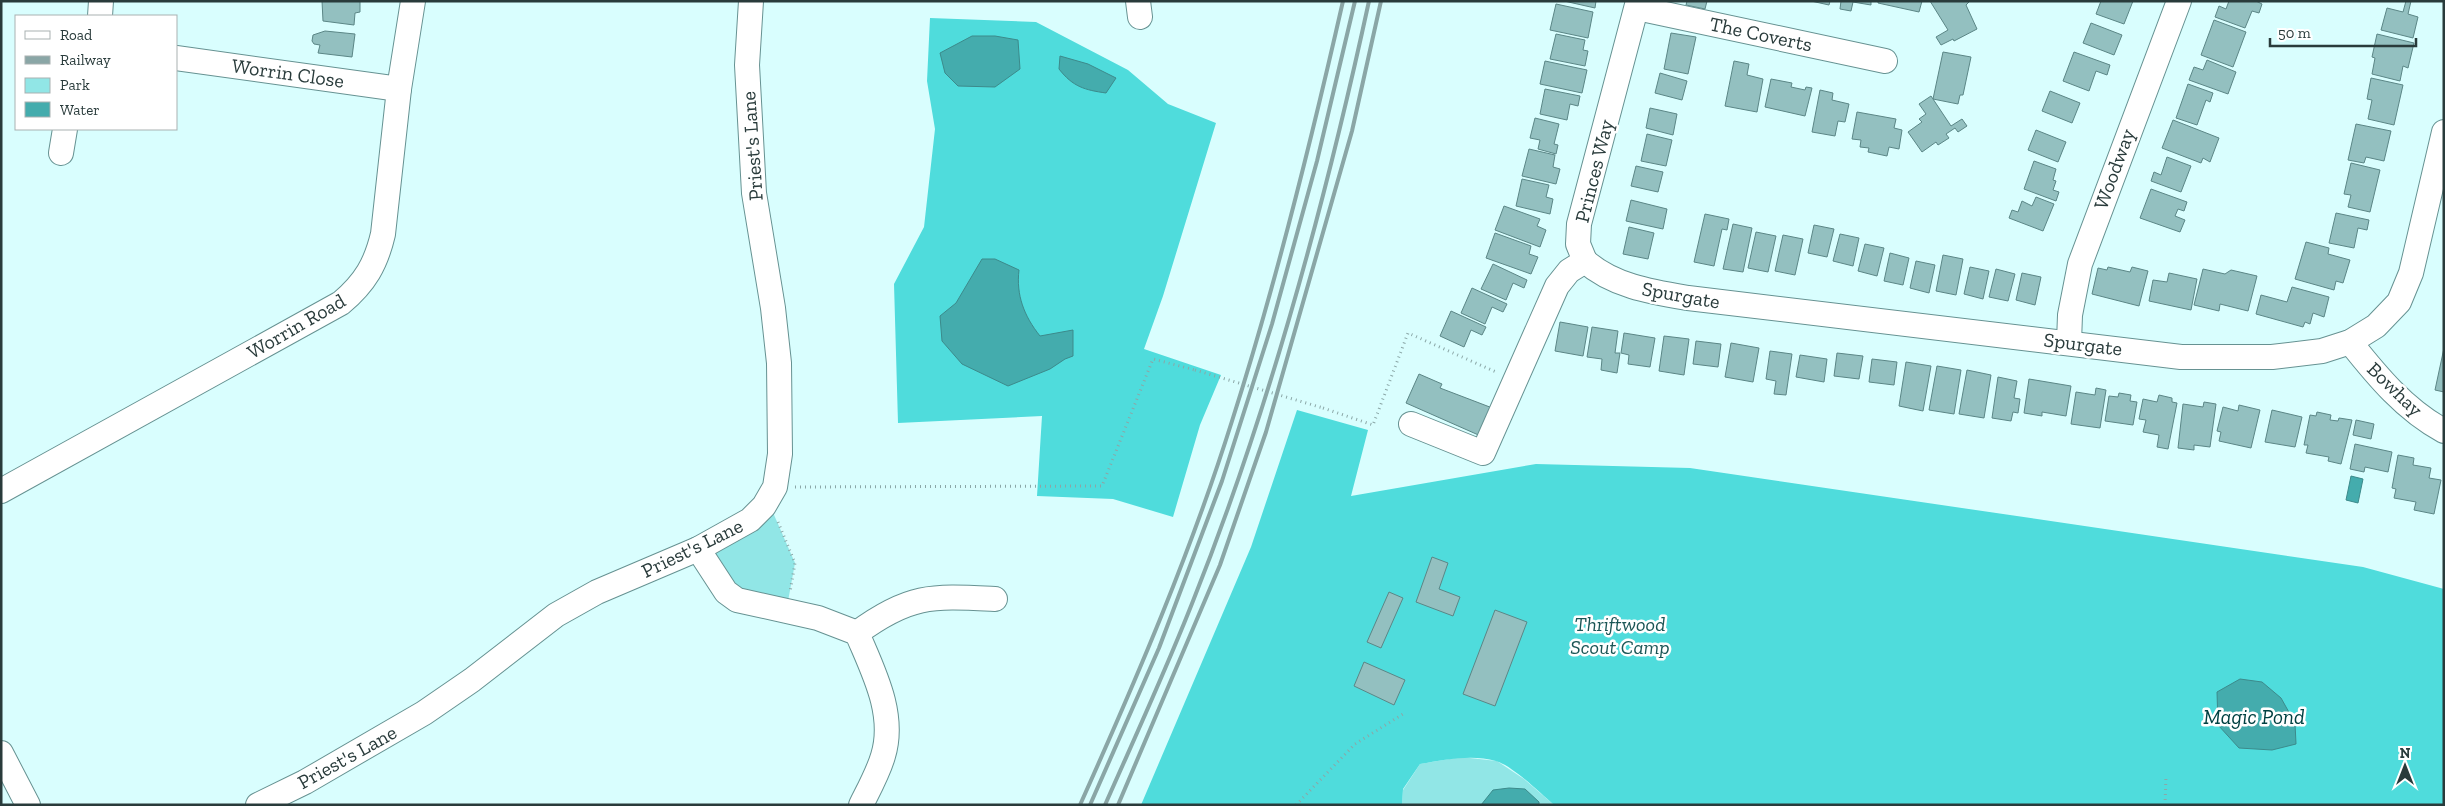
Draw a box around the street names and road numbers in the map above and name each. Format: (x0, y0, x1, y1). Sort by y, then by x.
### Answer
street label: The Coverts (1708, 11, 1814, 57)
street label: Worrin Close (230, 53, 346, 93)
street label: Priest's Lane (736, 90, 768, 202)
street label: Princes Way (1570, 116, 1619, 225)
street label: Woodway (2088, 125, 2140, 213)
street label: Spurgate (1640, 276, 1722, 314)
street label: Worrin Road (243, 288, 349, 364)
street label: Spurgate (2042, 327, 2124, 361)
street label: Bowhay (2362, 357, 2428, 422)
street label: Priest's Lane (637, 513, 747, 583)
street label: Priest's Lane (293, 720, 401, 794)

